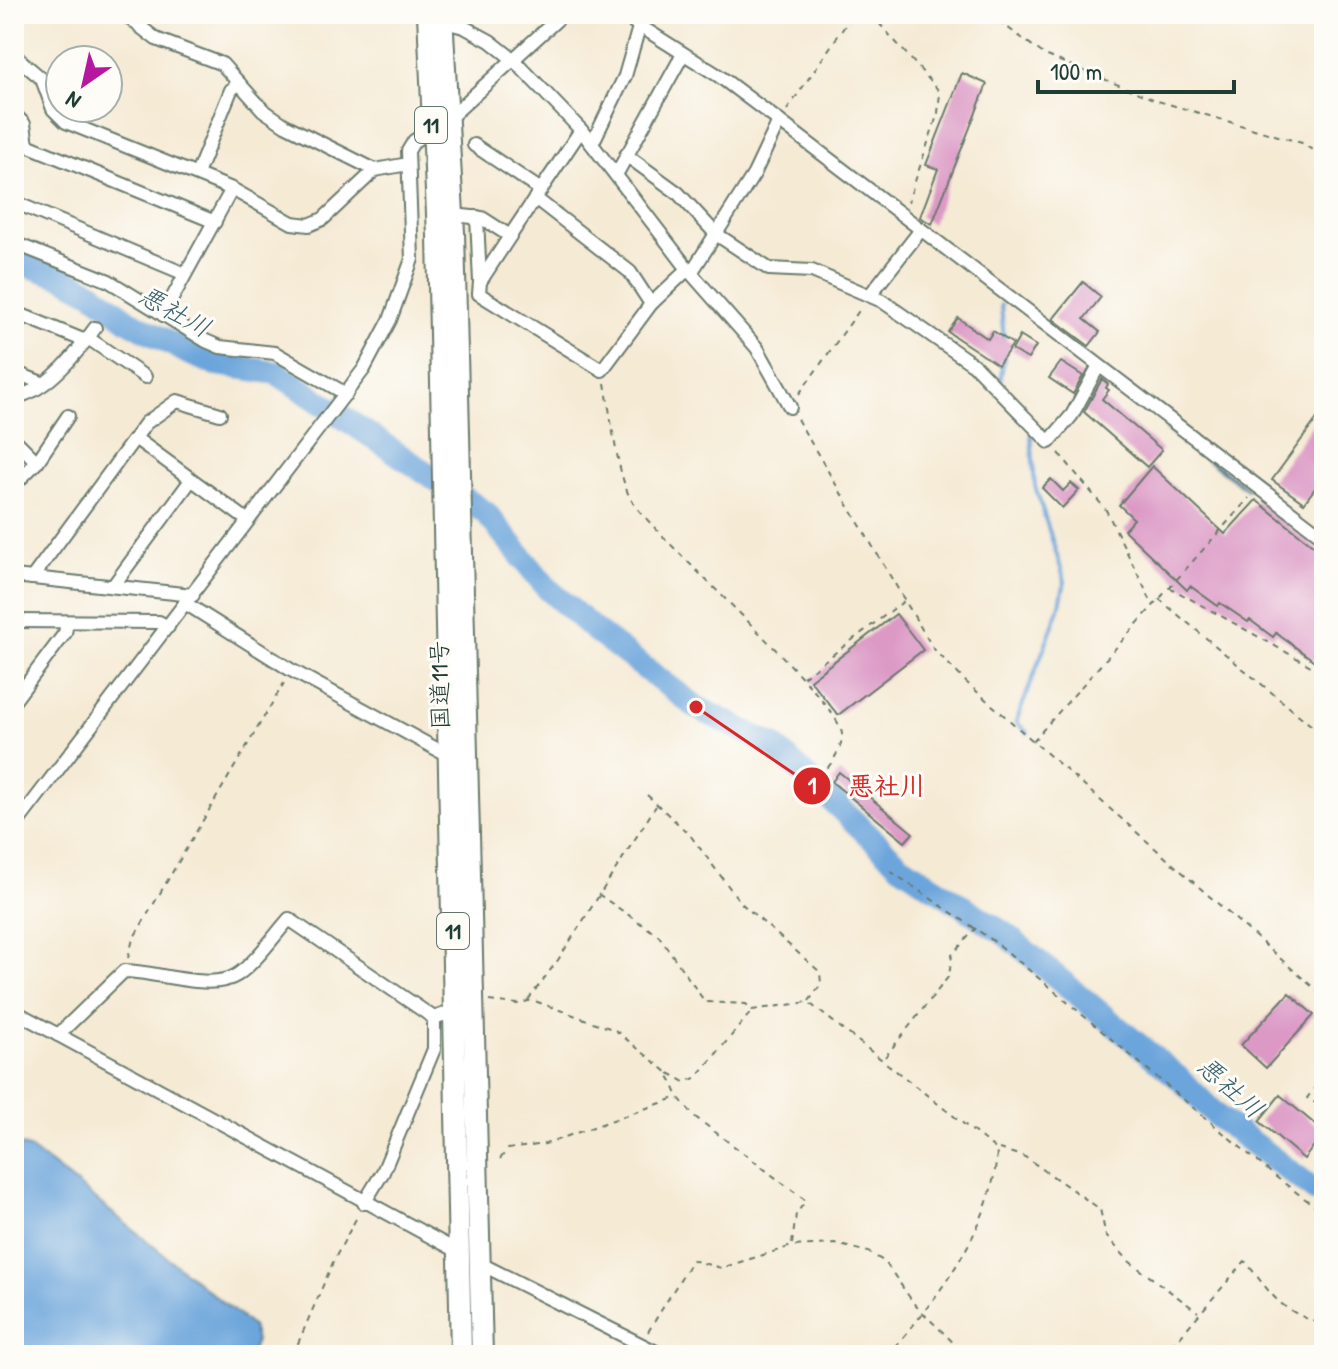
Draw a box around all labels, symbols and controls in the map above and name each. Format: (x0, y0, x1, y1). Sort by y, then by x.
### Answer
north arrow (44, 44, 124, 124)
scale bar (1038, 44, 1234, 94)
text: 100 m (1050, 55, 1102, 87)
text: N (59, 85, 86, 116)
road number: 11 (415, 107, 447, 143)
water label: 悪社川 (132, 277, 218, 345)
street label: 国道11号 (422, 640, 456, 730)
callout: 悪社川 (792, 761, 942, 811)
text: 悪社川 (848, 768, 926, 803)
text: 1 (808, 769, 817, 801)
road number: 11 (437, 913, 469, 949)
water label: 悪社川 (1190, 1048, 1272, 1126)

